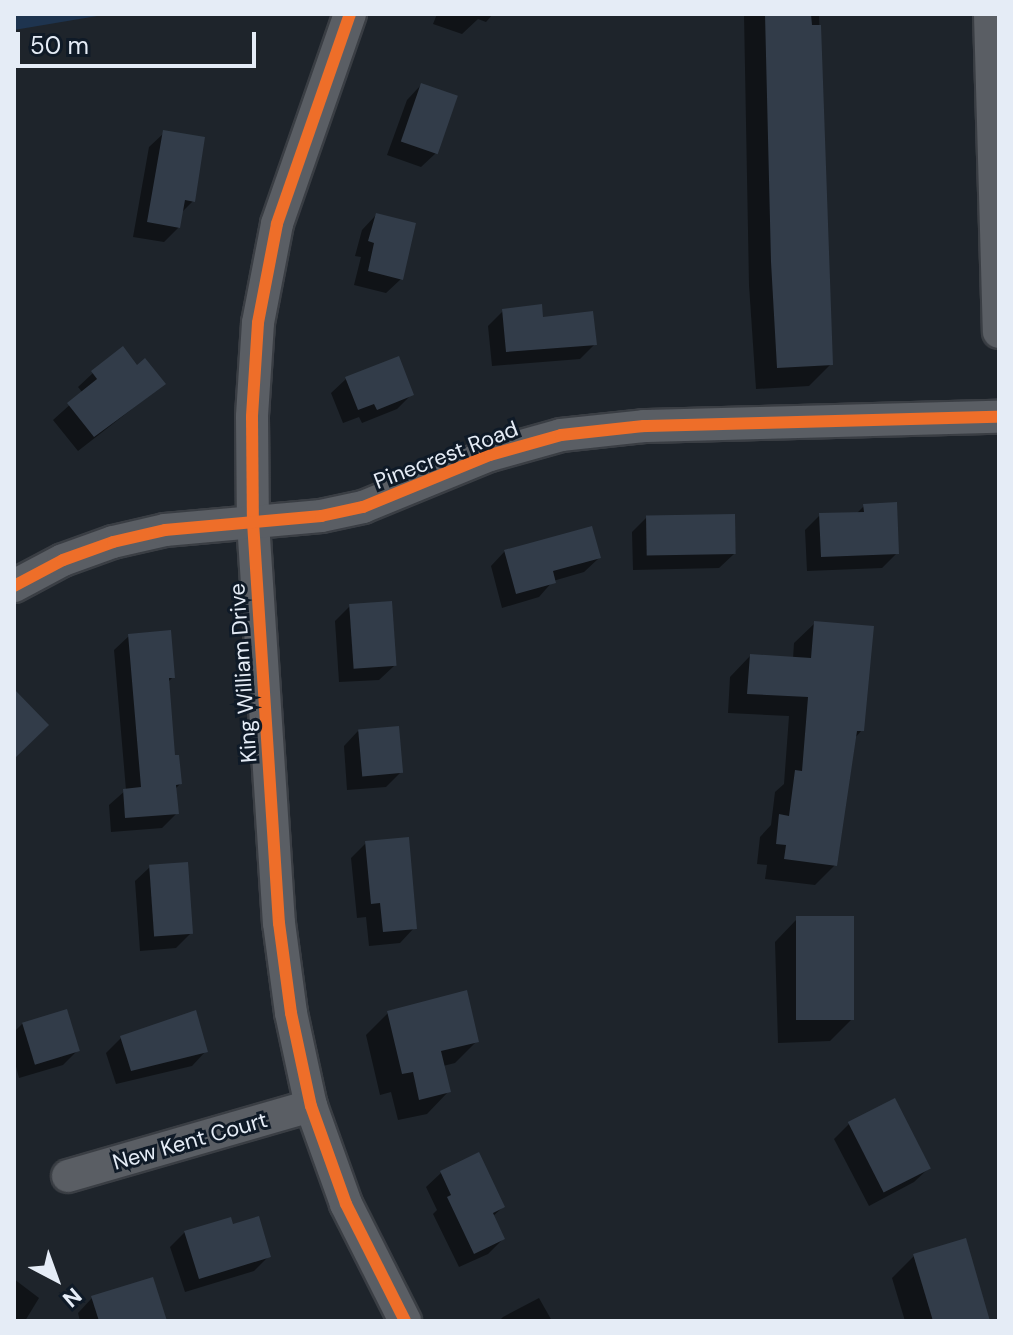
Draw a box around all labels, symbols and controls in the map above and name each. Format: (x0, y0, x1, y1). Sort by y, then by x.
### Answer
scale bar (20, 16, 260, 66)
text: 50 m (30, 30, 89, 61)
street label: Pinecrest Road (370, 415, 522, 495)
street label: King William Drive (224, 582, 262, 764)
street label: New Kent Court (110, 1106, 270, 1176)
north arrow (16, 1239, 96, 1319)
text: N (57, 1281, 88, 1314)

